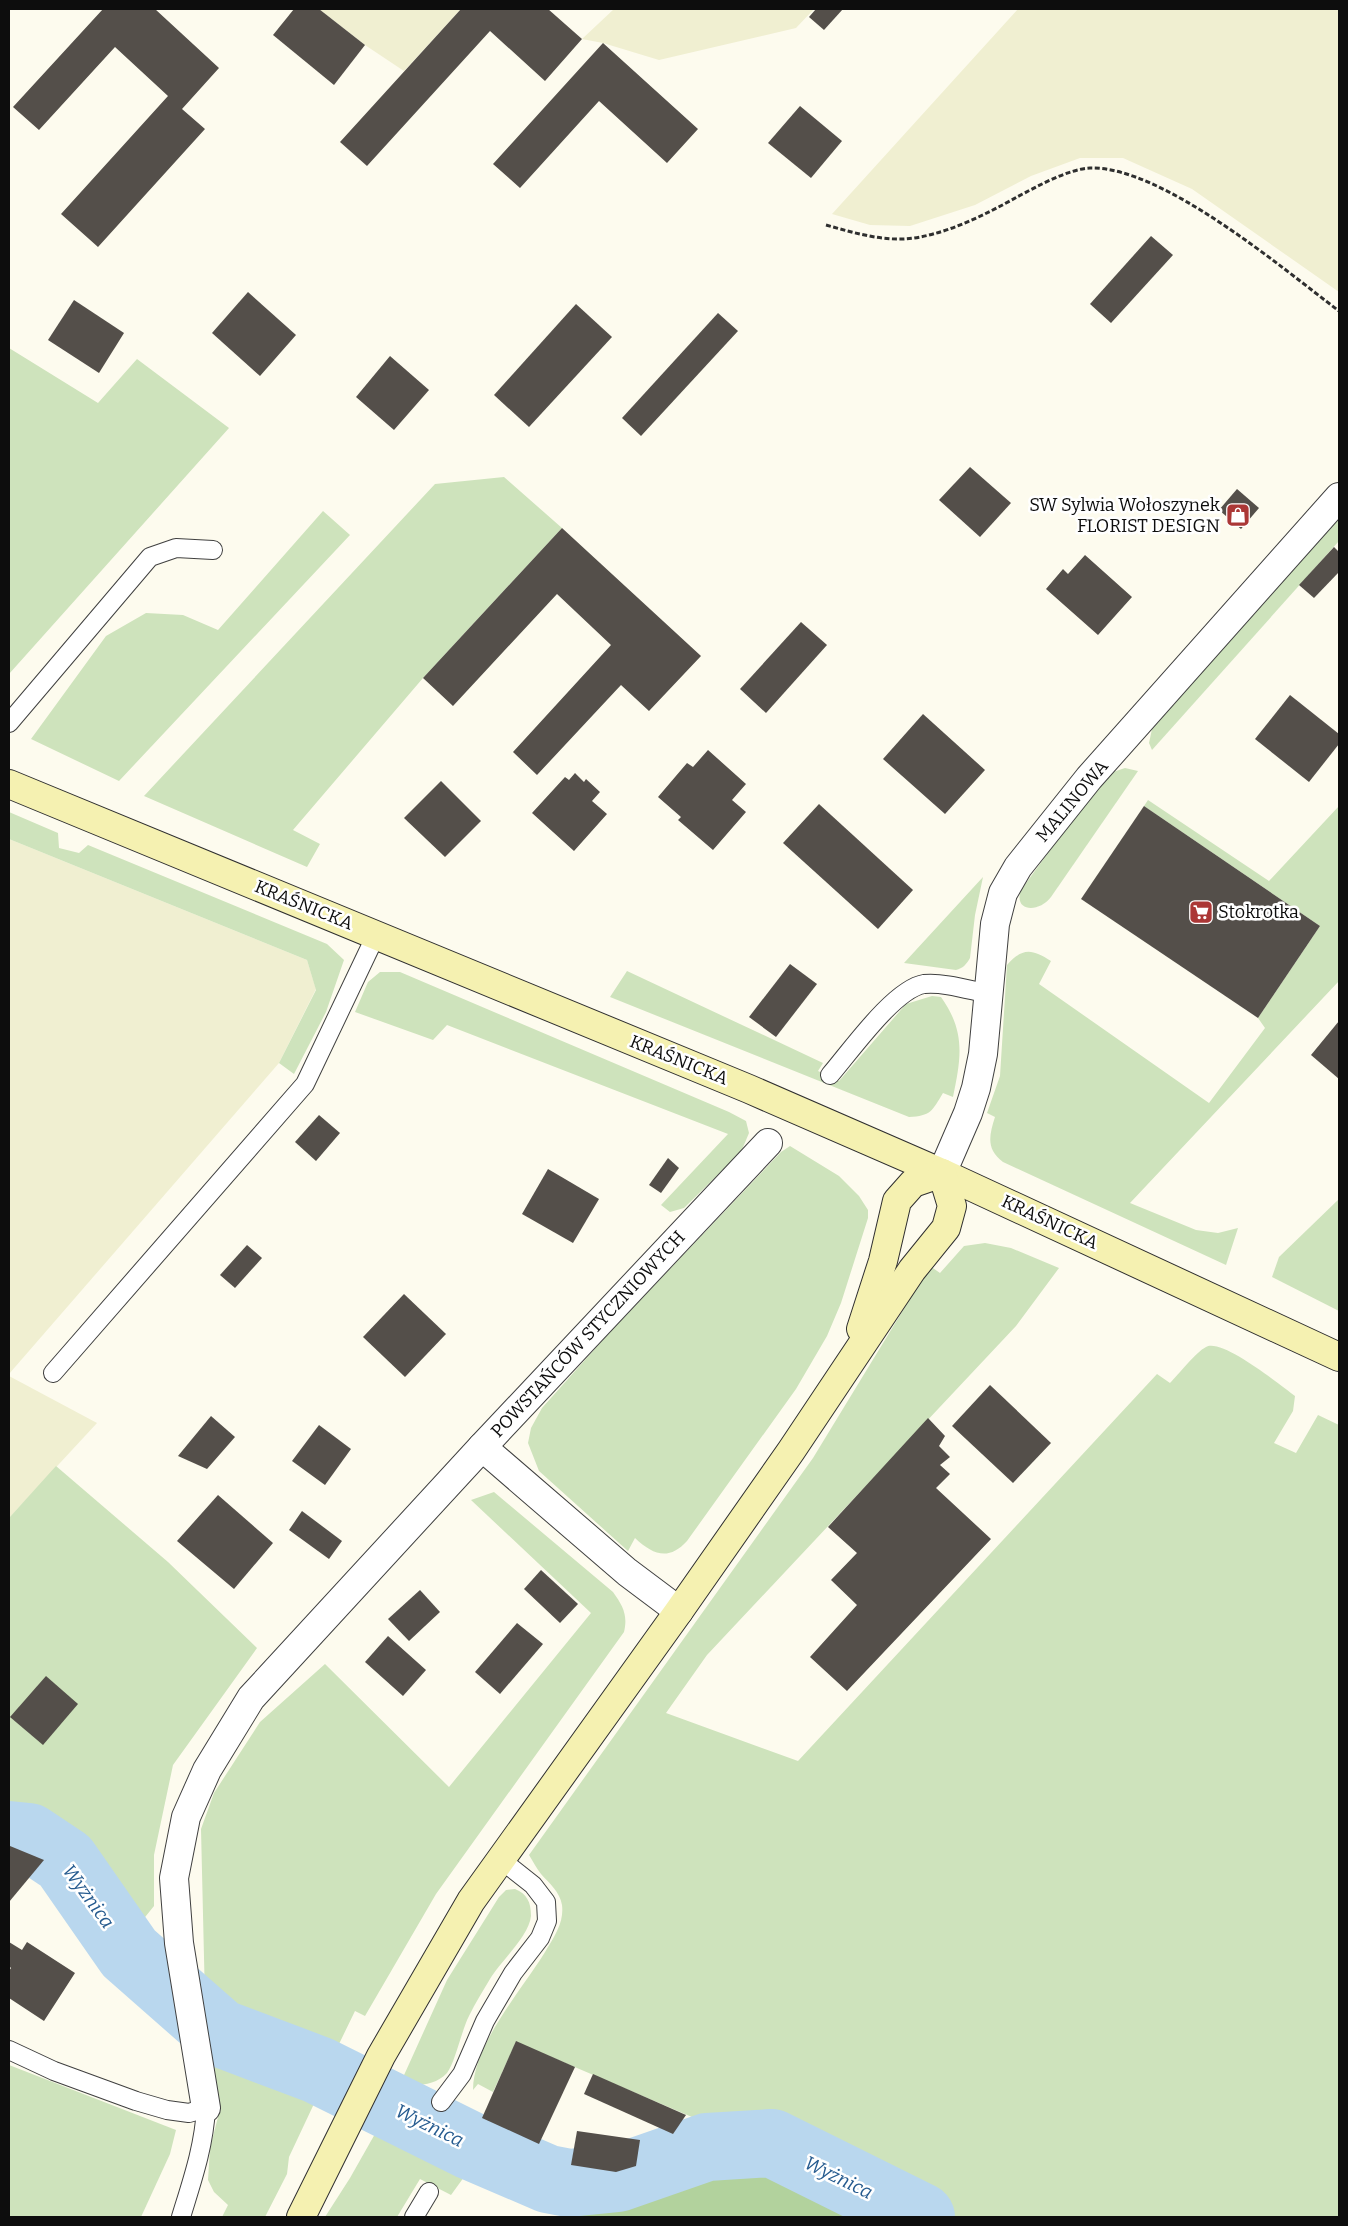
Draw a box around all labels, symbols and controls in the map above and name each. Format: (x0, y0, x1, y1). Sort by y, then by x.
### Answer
place label: SW Sylwia Wołoszynek FLORIST DESIGN (1029, 494, 1221, 537)
shop icon: SW Sylwia Wołoszynek FLORIST DESIGN (1225, 502, 1251, 528)
street label: MALINOWA (1031, 755, 1113, 847)
street label: KRAŚNICKA (252, 875, 357, 935)
supermarket icon: Stokrotka (1188, 899, 1214, 925)
place label: Stokrotka (1218, 901, 1299, 923)
street label: KRAŚNICKA (627, 1030, 732, 1090)
street label: KRAŚNICKA (998, 1190, 1102, 1254)
street label: POWSTAŃCÓW STYCZNIOWYCH (486, 1226, 690, 1442)
water label: Wyżnica (58, 1860, 119, 1933)
water label: Wyżnica (392, 2099, 468, 2152)
water label: Wyżnica (801, 2151, 877, 2204)

